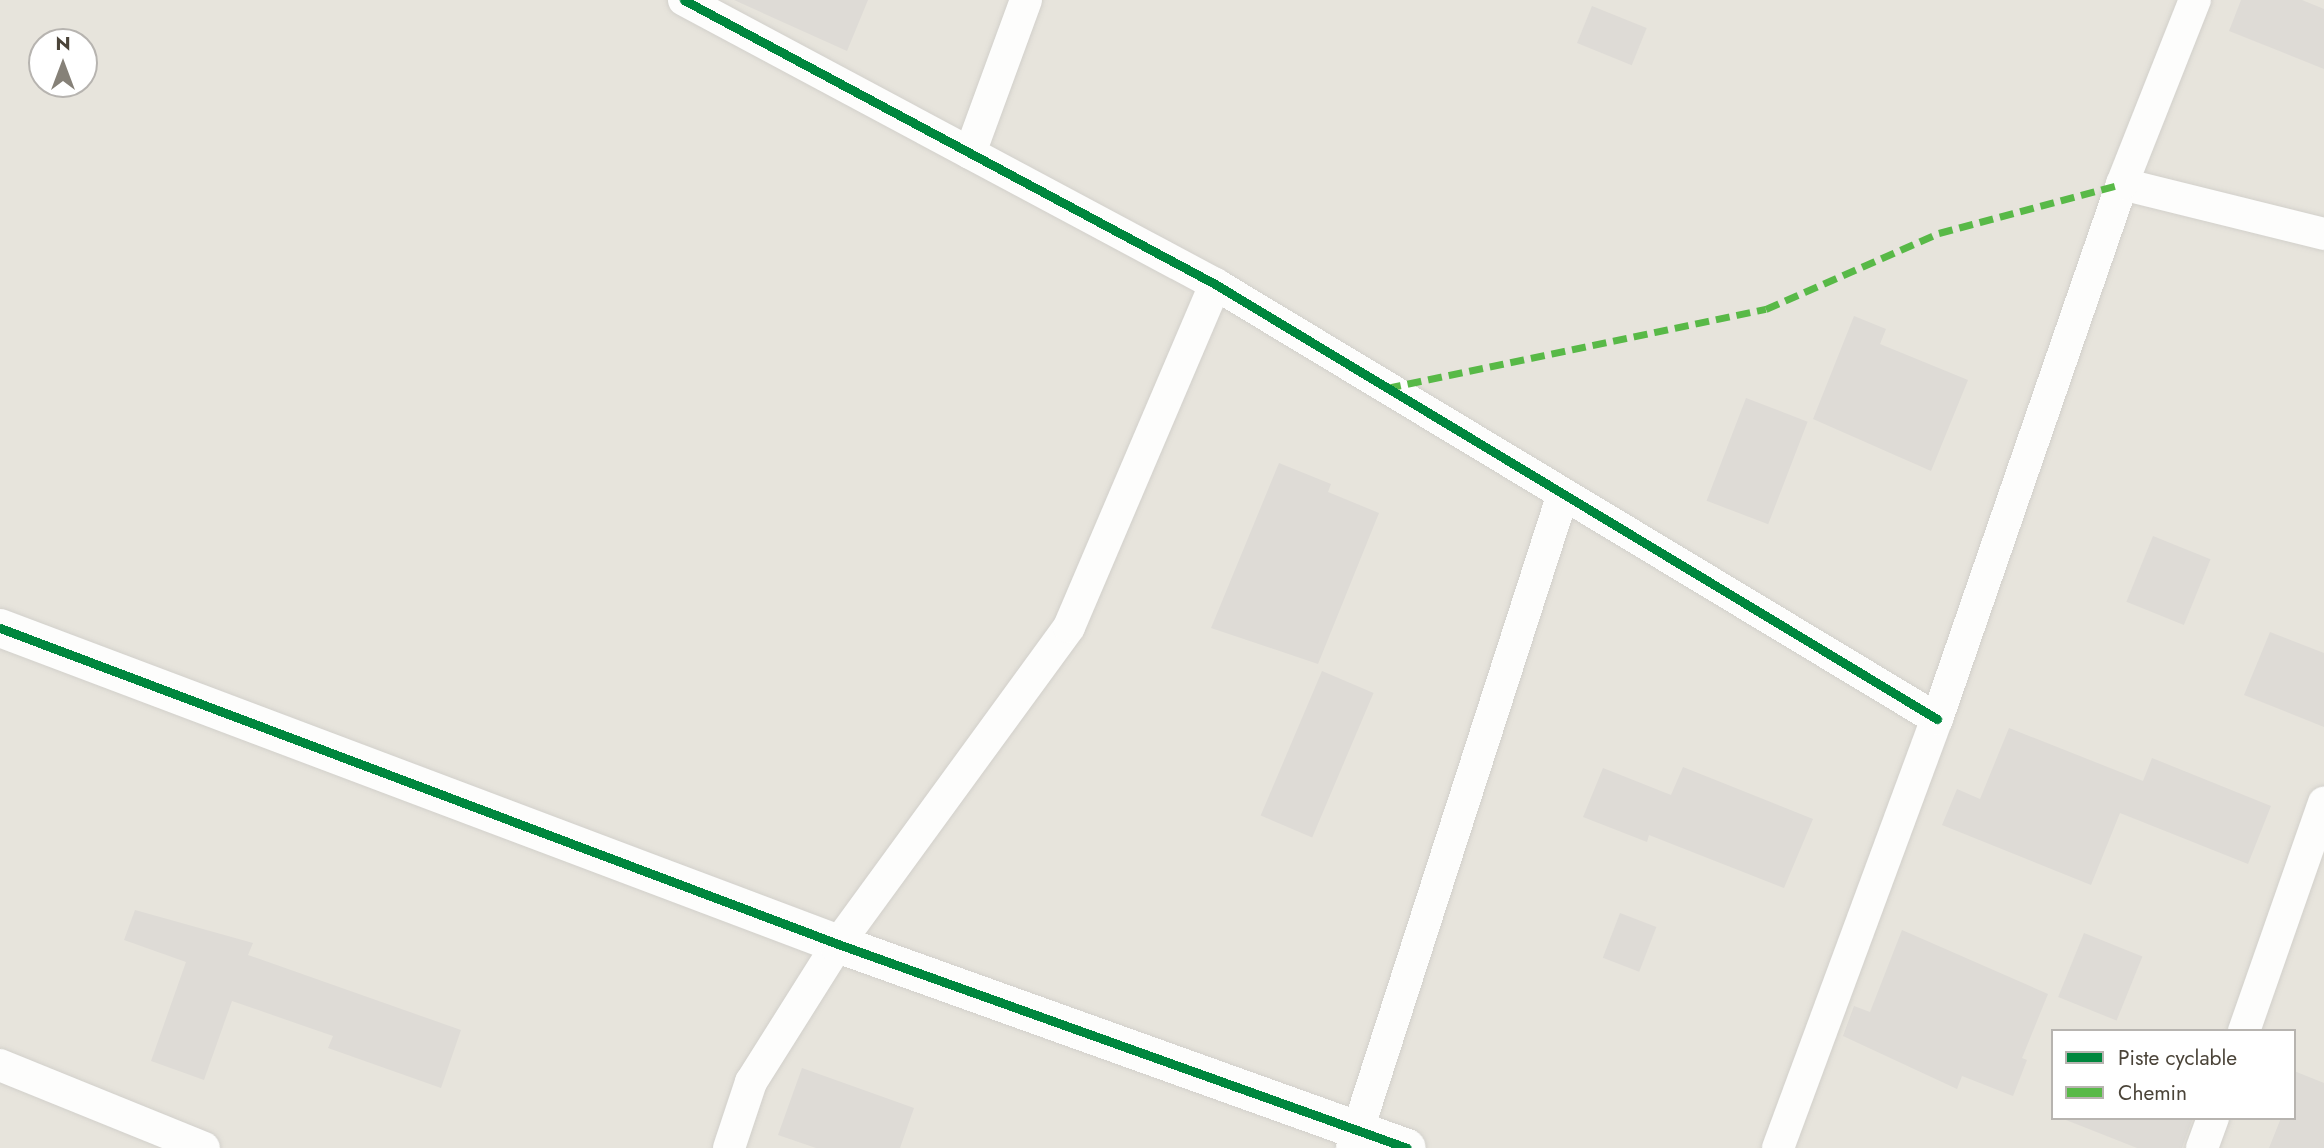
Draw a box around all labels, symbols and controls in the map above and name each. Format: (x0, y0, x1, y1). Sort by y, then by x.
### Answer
north arrow (28, 28, 98, 98)
text: N (55, 30, 71, 57)
legend (2051, 1029, 2296, 1120)
text: Piste cyclable (2118, 1043, 2237, 1073)
text: Chemin (2118, 1078, 2187, 1108)

